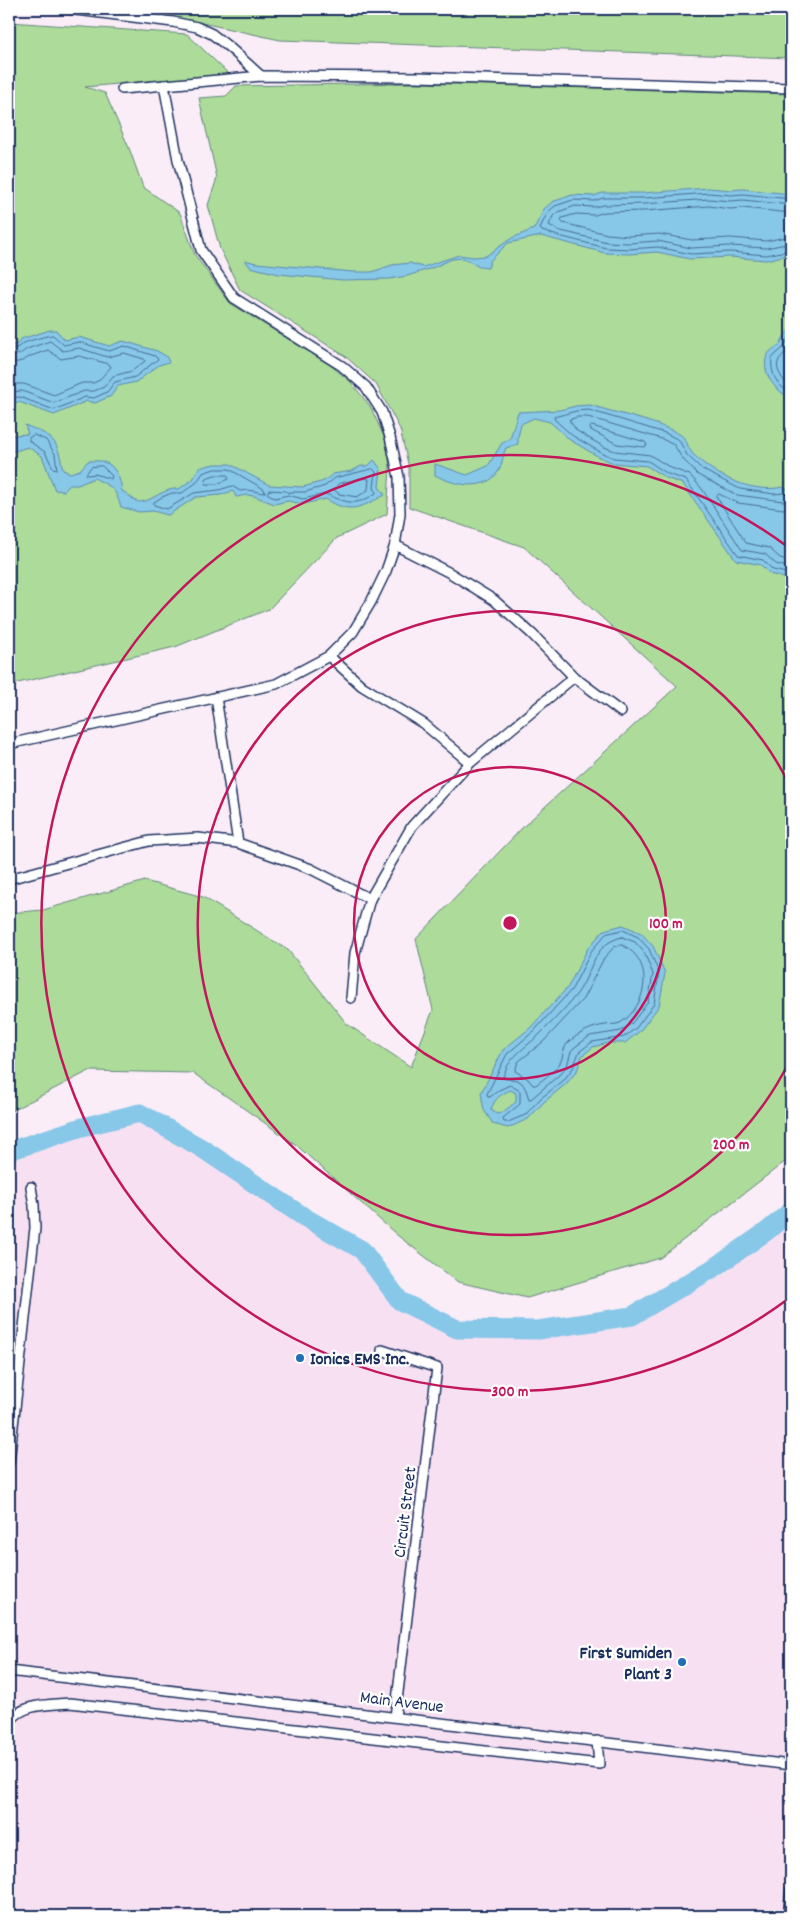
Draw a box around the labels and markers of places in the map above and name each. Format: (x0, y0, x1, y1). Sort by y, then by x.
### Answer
centre of rings (501, 914, 519, 932)
place label: Ionics EMS Inc. (310, 1348, 409, 1373)
marker: Ionics EMS Inc. (294, 1352, 306, 1364)
place label: First Sumiden Plant 3 (580, 1642, 672, 1688)
marker: First Sumiden Plant 3 (676, 1656, 688, 1668)

